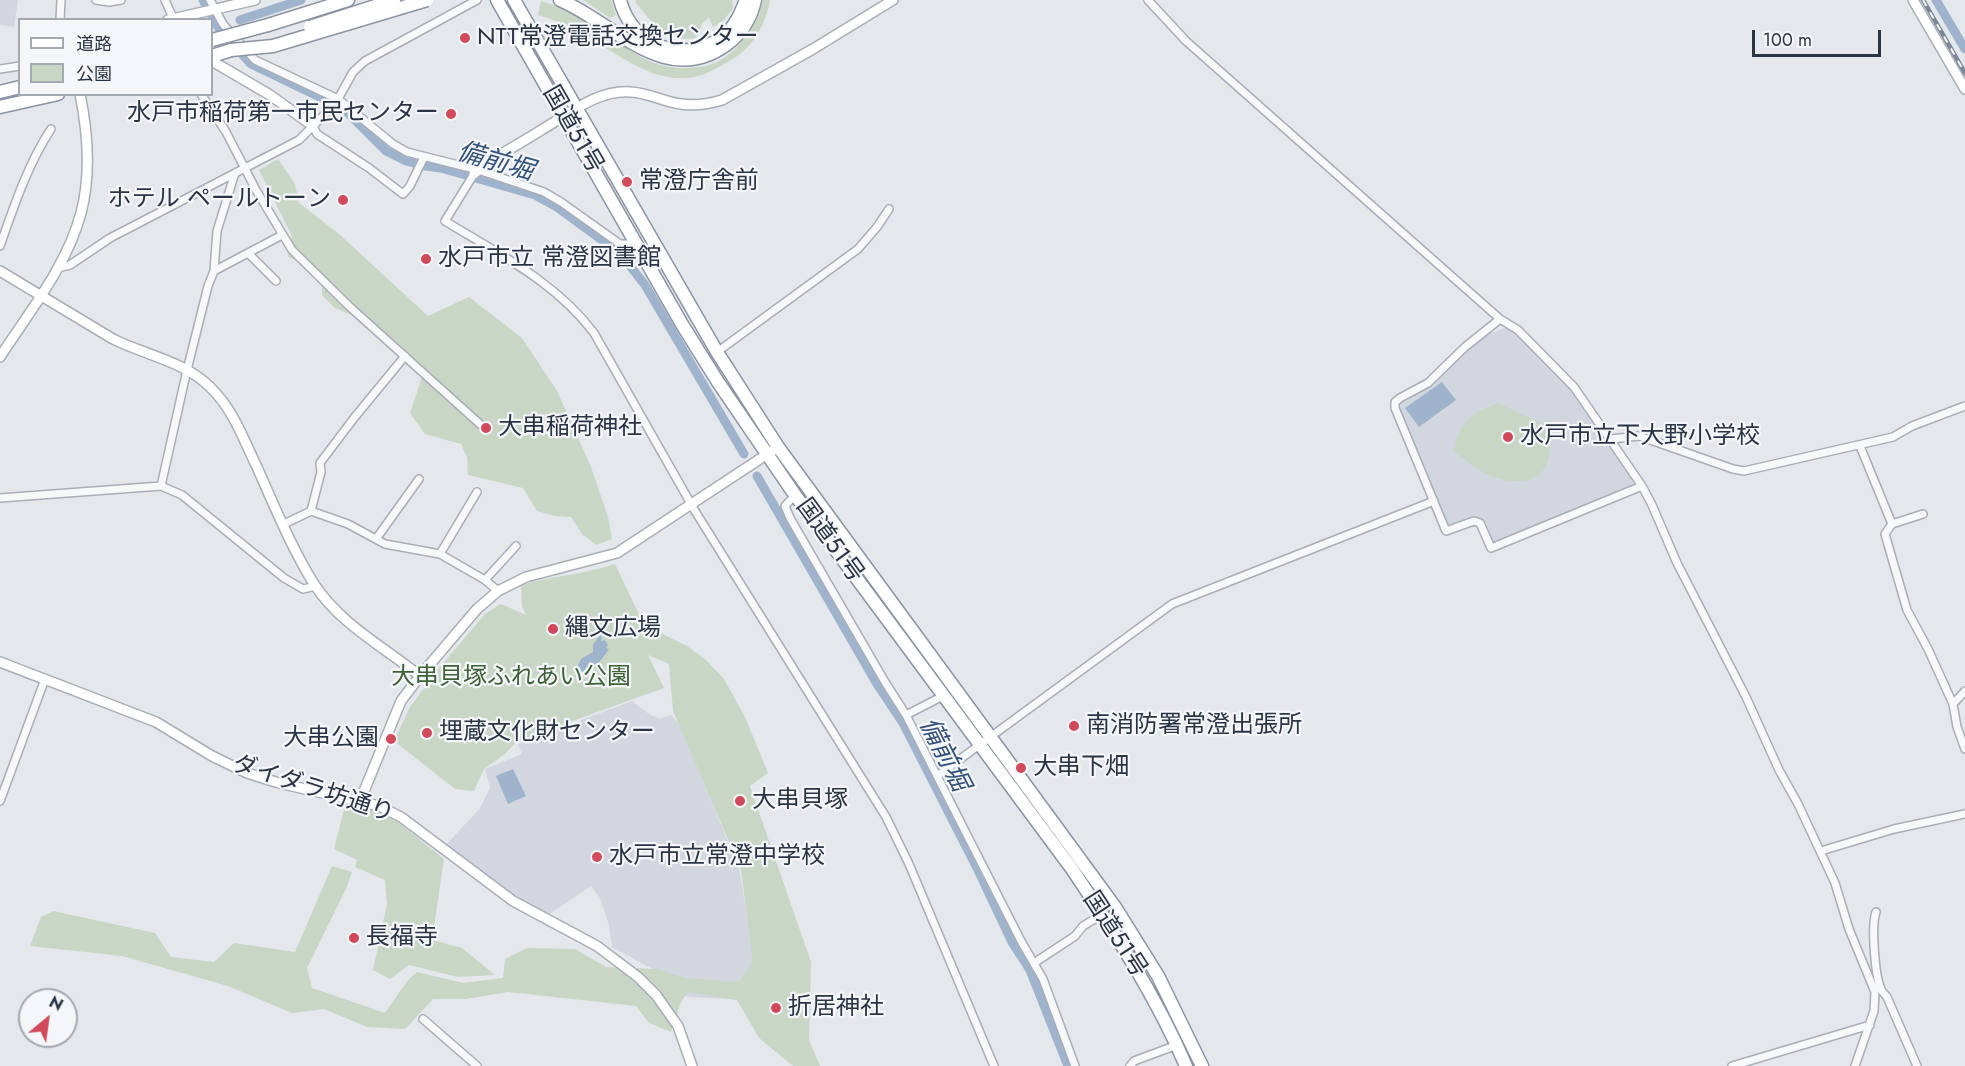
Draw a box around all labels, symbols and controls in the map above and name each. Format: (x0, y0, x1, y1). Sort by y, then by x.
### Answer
legend (18, 18, 213, 96)
scale bar (1755, 18, 1884, 56)
place label: NTT常澄電話交換センター (477, 24, 759, 52)
text: 100 m (1763, 27, 1812, 53)
text: 道路 (76, 31, 112, 57)
marker: NTT常澄電話交換センター (458, 31, 472, 45)
text: 公園 (76, 61, 112, 87)
street label: 国道51号 (535, 81, 609, 179)
place label: 水戸市稲荷第一市民センター (127, 100, 439, 128)
marker: 水戸市稲荷第一市民センター (444, 107, 458, 121)
water label: 備前堀 (453, 137, 537, 189)
place label: 常澄庁舎前 (639, 168, 759, 196)
marker: 常澄庁舎前 (620, 175, 634, 189)
place label: ホテル ペールトーン (108, 186, 331, 214)
marker: ホテル ペールトーン (336, 193, 350, 207)
place label: 水戸市立 常澄図書館 (438, 245, 661, 273)
marker: 水戸市立 常澄図書館 (419, 252, 433, 266)
place label: 大串稲荷神社 (498, 414, 642, 442)
marker: 大串稲荷神社 (479, 421, 493, 435)
place label: 水戸市立下大野小学校 (1520, 423, 1760, 451)
marker: 水戸市立下大野小学校 (1501, 430, 1515, 444)
street label: 国道51号 (789, 494, 869, 588)
place label: 縄文広場 (565, 615, 661, 643)
marker: 縄文広場 (546, 622, 560, 636)
park label: 大串貝塚ふれあい公園 (391, 664, 631, 692)
place label: 南消防署常澄出張所 (1086, 712, 1302, 740)
water label: 備前堀 (911, 713, 975, 797)
place label: 埋蔵文化財センター (439, 719, 655, 747)
marker: 南消防署常澄出張所 (1067, 719, 1081, 733)
place label: 大串公園 (283, 725, 379, 753)
marker: 埋蔵文化財センター (420, 726, 434, 740)
marker: 大串公園 (384, 732, 398, 746)
street label: ダイダラ坊通り (229, 750, 397, 830)
place label: 大串下畑 (1033, 754, 1129, 782)
marker: 大串下畑 (1014, 761, 1028, 775)
place label: 大串貝塚 (752, 787, 848, 815)
marker: 大串貝塚 (733, 794, 747, 808)
place label: 水戸市立常澄中学校 (609, 843, 825, 871)
marker: 水戸市立常澄中学校 (590, 850, 604, 864)
street label: 国道51号 (1076, 887, 1152, 983)
place label: 長福寺 (366, 924, 438, 952)
marker: 長福寺 (347, 931, 361, 945)
north arrow (18, 988, 78, 1048)
text: N (45, 990, 67, 1017)
place label: 折居神社 (788, 994, 884, 1022)
marker: 折居神社 (769, 1001, 783, 1015)

